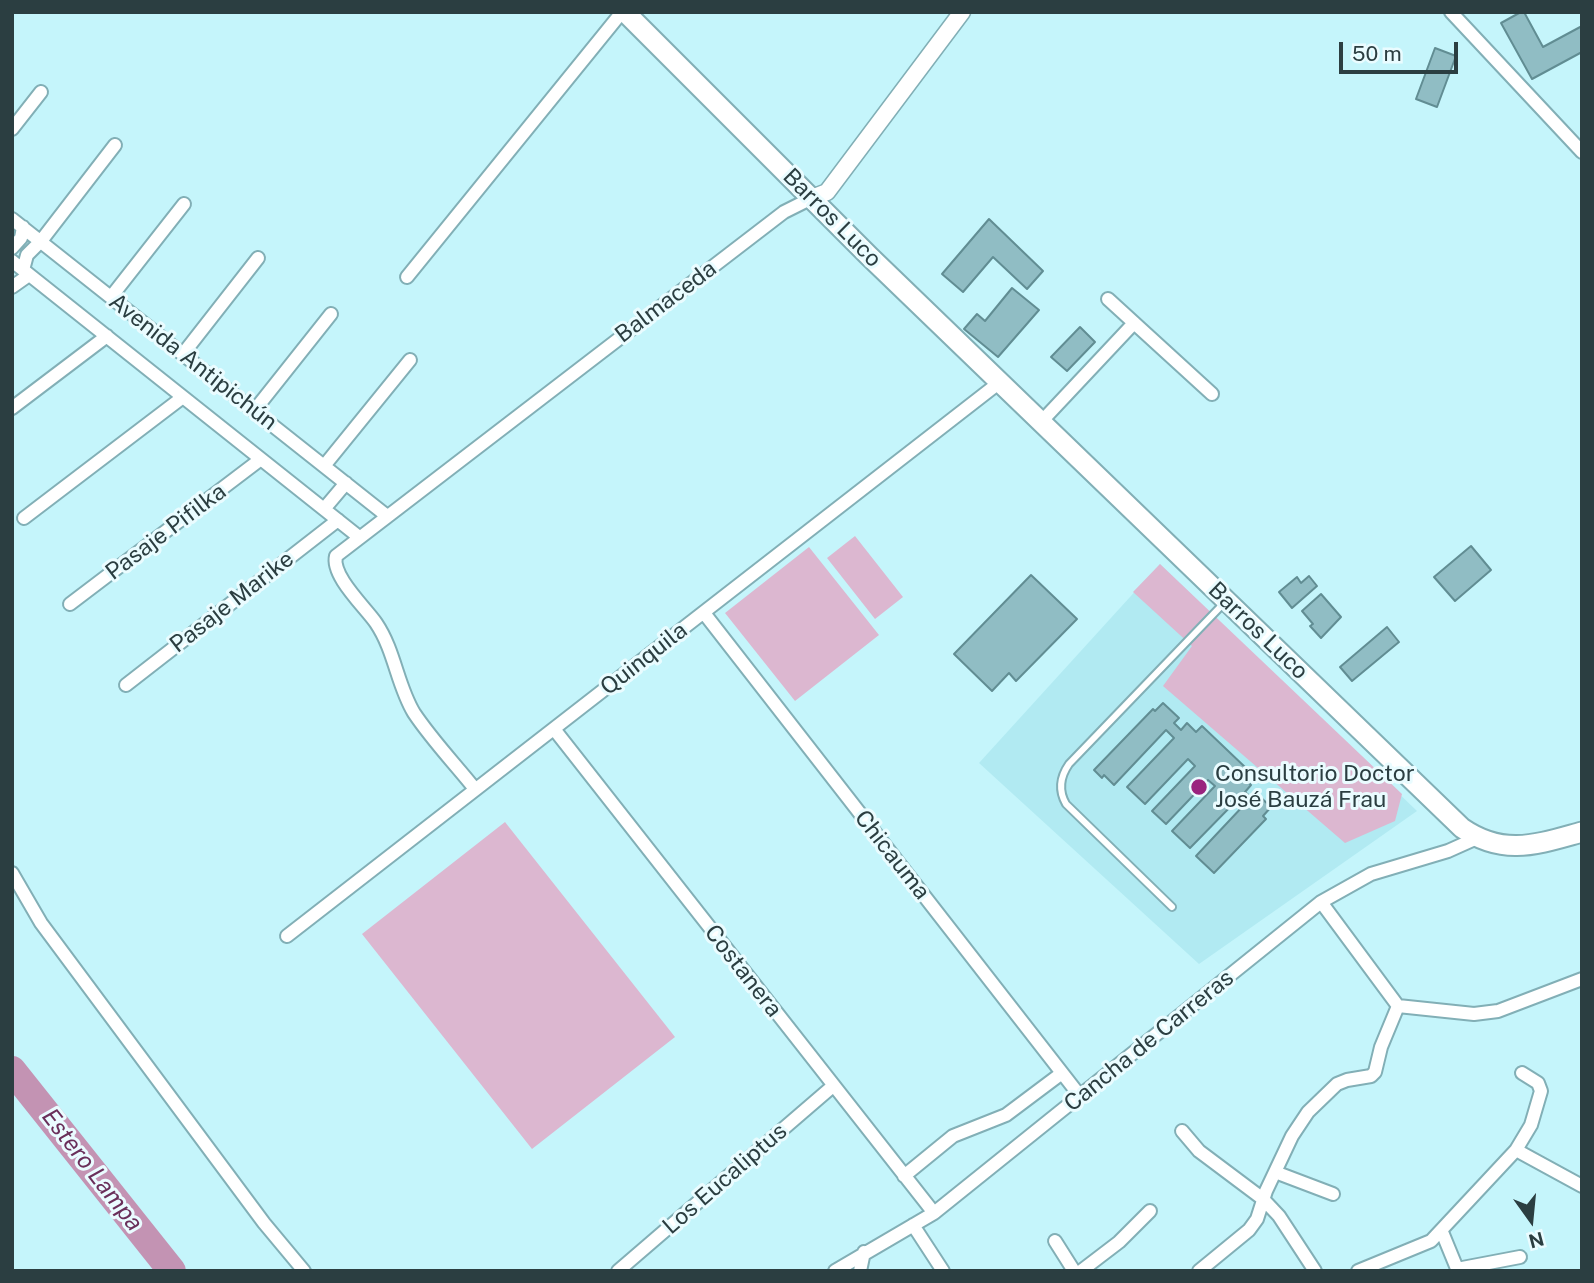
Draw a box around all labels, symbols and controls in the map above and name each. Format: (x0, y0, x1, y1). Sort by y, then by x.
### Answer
scale bar (1342, 28, 1461, 72)
text: 50 m (1352, 41, 1402, 66)
street label: Barros Luco (777, 163, 887, 273)
street label: Balmaceda (610, 255, 722, 349)
street label: Avenida Antipichún (103, 288, 283, 436)
street label: Pasaje Pifilka (100, 478, 232, 586)
street label: Pasaje Marike (165, 545, 299, 659)
street label: Barros Luco (1202, 577, 1314, 685)
street label: Quinquila (595, 617, 693, 701)
place label: Consultorio Doctor José Bauzá Frau (1215, 760, 1415, 814)
marker: Consultorio Doctor José Bauzá Frau (1189, 777, 1209, 797)
street label: Chicauma (849, 805, 935, 905)
street label: Costanera (698, 919, 788, 1023)
street label: Cancha de Carreras (1059, 964, 1239, 1118)
water label: Estero Lampa (35, 1103, 149, 1237)
street label: Los Eucaliptus (657, 1118, 793, 1240)
north arrow (1496, 1185, 1566, 1255)
text: N (1526, 1228, 1546, 1253)

